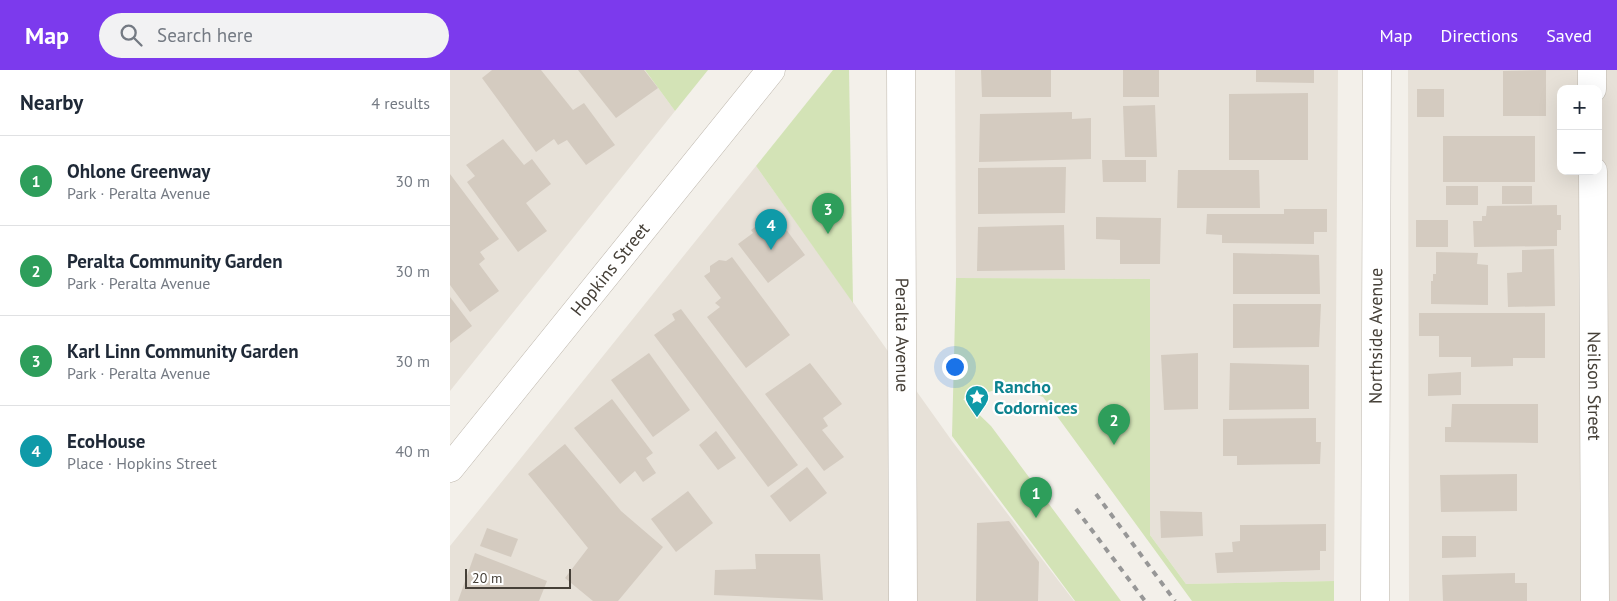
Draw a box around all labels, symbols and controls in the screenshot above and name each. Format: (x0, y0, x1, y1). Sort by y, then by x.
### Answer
search box (99, 13, 449, 58)
text: Map (25, 20, 69, 51)
icon: search (117, 21, 145, 49)
text: Search here (157, 23, 253, 47)
text: Map (1380, 24, 1412, 47)
text: Directions (1440, 24, 1518, 47)
text: Saved (1546, 24, 1592, 47)
map controls (1557, 85, 1602, 175)
button: + (1557, 85, 1602, 130)
text: Nearby (20, 89, 83, 116)
text: 4 results (371, 93, 430, 113)
button: − (1557, 130, 1602, 175)
text: Ohlone Greenway (67, 159, 210, 183)
text: 1 (31, 171, 41, 191)
text: 30 m (395, 171, 430, 191)
text: Park · Peralta Avenue (67, 183, 210, 203)
pin: 3 (812, 193, 844, 234)
pin: 4 (755, 209, 787, 250)
street label: Hopkins Street (565, 218, 654, 320)
text: Peralta Community Garden (67, 249, 283, 273)
text: 2 (31, 261, 41, 281)
text: 30 m (395, 261, 430, 281)
street label: Northside Avenue (1364, 268, 1387, 404)
text: Park · Peralta Avenue (67, 273, 210, 293)
street label: Peralta Avenue (891, 278, 914, 392)
street label: Neilson Street (1583, 331, 1606, 441)
text: Karl Linn Community Garden (67, 339, 299, 363)
text: 3 (31, 351, 41, 371)
text: 30 m (395, 351, 430, 371)
your location (942, 354, 968, 380)
text: Park · Peralta Avenue (67, 363, 210, 383)
place label: Rancho Codornices (994, 375, 1078, 419)
place icon: Rancho Codornices (964, 384, 990, 418)
pin: 2 (1098, 404, 1130, 445)
text: EcoHouse (67, 429, 146, 453)
text: 4 (31, 441, 41, 461)
text: 40 m (395, 441, 430, 461)
text: Place · Hopkins Street (67, 453, 217, 473)
pin: 1 (1020, 477, 1052, 518)
scale bar (465, 566, 571, 589)
text: 20 m (472, 569, 502, 587)

